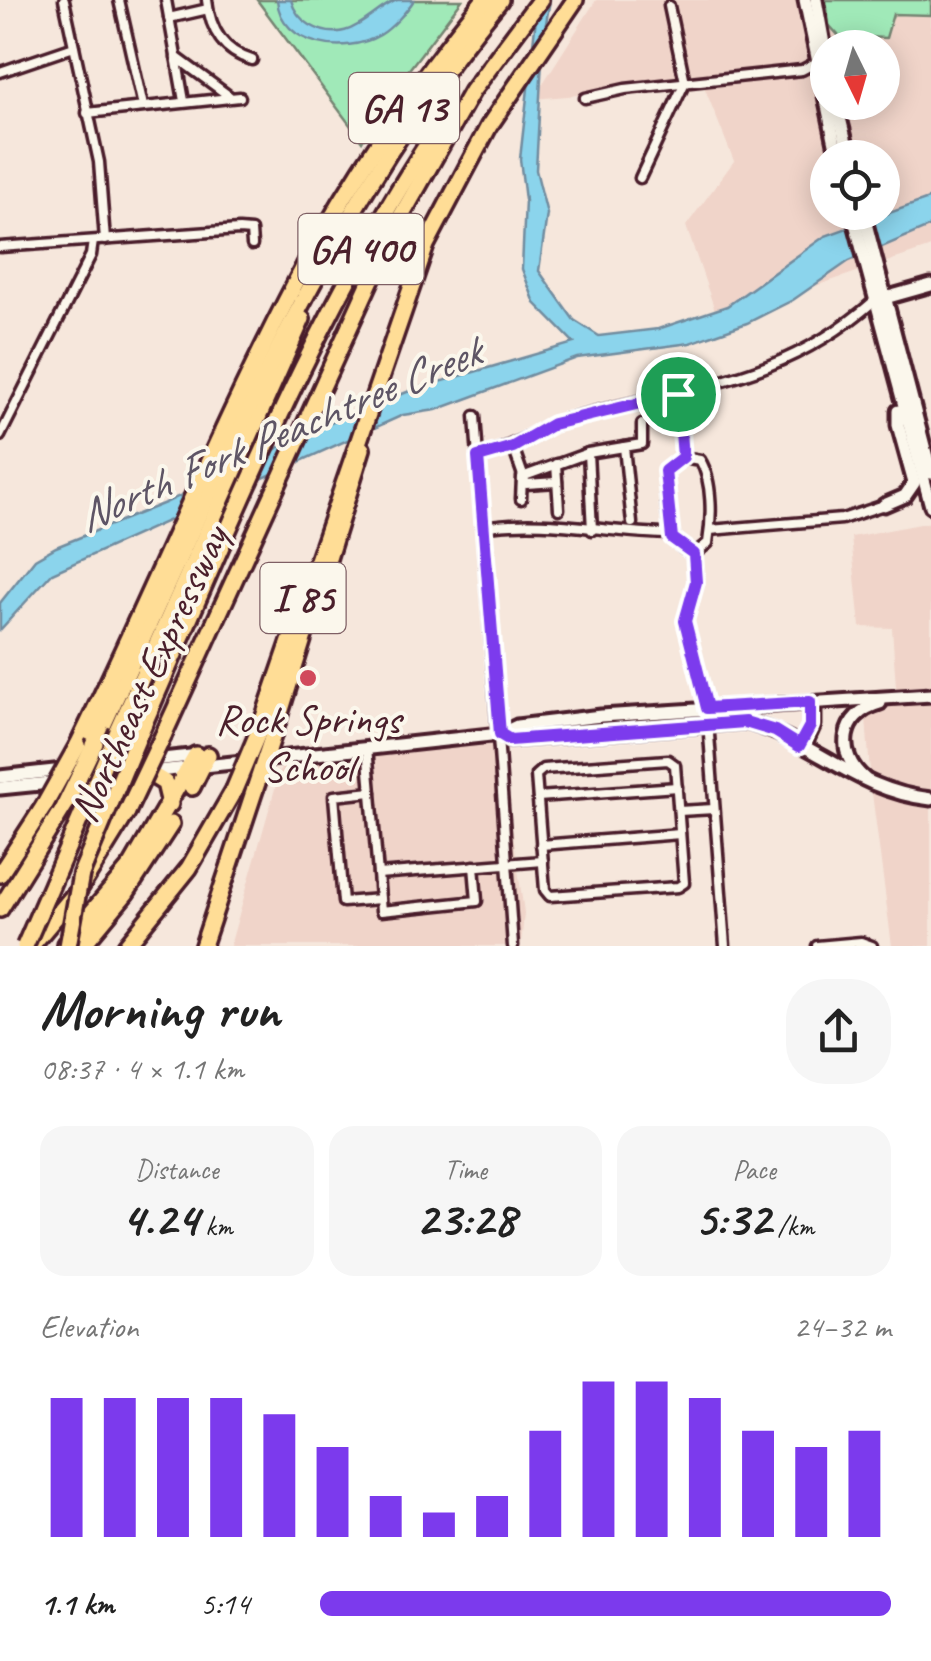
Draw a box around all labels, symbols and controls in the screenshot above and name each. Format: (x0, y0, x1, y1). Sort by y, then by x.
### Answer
north arrow (810, 30, 900, 120)
map controls (810, 30, 900, 230)
road number: GA 13 (349, 73, 459, 143)
button: locate (810, 140, 900, 230)
road number: GA 400 (298, 214, 424, 284)
water label: North Fork Peachtree Creek (69, 321, 495, 545)
pin (636, 352, 721, 437)
icon: arrive (651, 367, 706, 422)
street label: Northeast Expressway (57, 514, 242, 830)
road number: I 85 (260, 563, 346, 633)
marker: Rock Springs School (297, 667, 319, 689)
place label: Rock Springs School (216, 693, 404, 794)
text: Morning run (40, 975, 280, 1045)
button: share (786, 979, 891, 1084)
text: 08:37 · 4 × 1.1 km (40, 1048, 244, 1089)
text: Distance (135, 1152, 219, 1187)
text: Time (444, 1152, 487, 1187)
text: Pace (733, 1152, 776, 1187)
text: 4.24 (121, 1187, 198, 1250)
text: 23:28 (416, 1187, 515, 1250)
text: 5:32 (694, 1187, 771, 1250)
text: km (198, 1208, 233, 1243)
text: /km (771, 1208, 814, 1243)
text: Elevation (40, 1306, 138, 1347)
text: 24–32 m (793, 1306, 891, 1347)
text: 1.1 km (40, 1583, 114, 1624)
text: 5:14 (200, 1583, 250, 1624)

